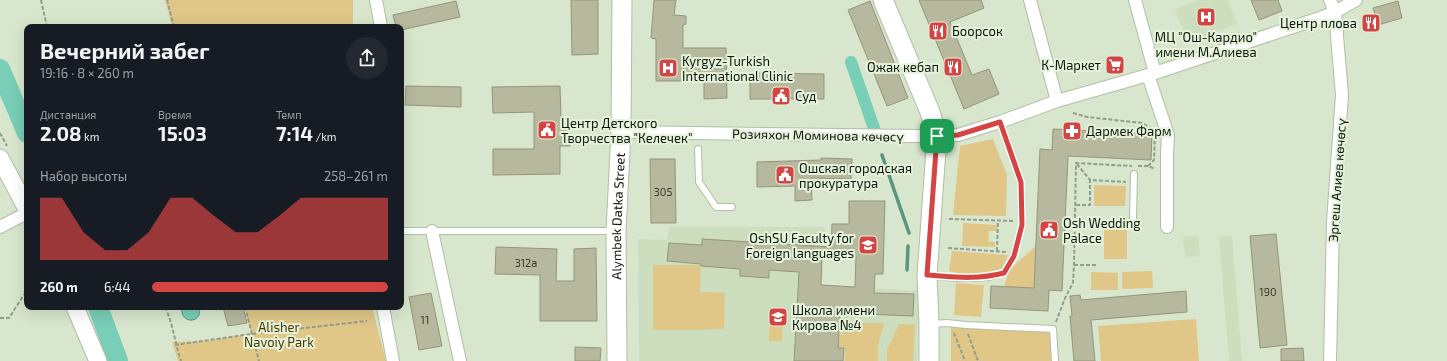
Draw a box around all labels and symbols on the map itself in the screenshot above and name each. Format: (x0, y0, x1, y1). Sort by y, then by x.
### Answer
hospital icon: МЦ "Ош-Кардио" имени М.Алиева (1195, 6, 1217, 28)
restaurant icon: Центр плова (1360, 12, 1382, 34)
place label: Центр плова (1280, 15, 1357, 31)
restaurant icon: Боорсок (927, 20, 949, 42)
place label: Боорсок (952, 23, 1003, 39)
place label: МЦ "Ош-Кардио" имени М.Алиева (1155, 29, 1257, 60)
place label: Kyrgyz-Turkish International Clinic (682, 53, 793, 84)
supermarket icon: К-Маркет (1104, 54, 1126, 76)
restaurant icon: Ожак кебап (942, 56, 964, 78)
hospital icon: Kyrgyz-Turkish International Clinic (657, 57, 679, 79)
place label: К-Маркет (1041, 57, 1102, 73)
place label: Ожак кебап (867, 59, 939, 75)
public building icon: Суд (770, 85, 792, 107)
place label: Суд (795, 88, 817, 104)
place label: Центр Детского Творчества "Келечек" (561, 115, 693, 146)
street label: Эргеш Алиев көчөсү (1325, 117, 1349, 242)
public building icon: Центр Детского Творчества "Келечек" (536, 119, 558, 141)
pin (920, 119, 954, 153)
pharmacy icon: Дармек Фарм (1061, 120, 1083, 142)
place label: Дармек Фарм (1086, 123, 1172, 139)
street label: Розияхон Моминова көчөсү (732, 126, 904, 145)
street label: Alymbek Datka Street (608, 152, 628, 280)
place label: Ошская городская прокуратура (799, 160, 912, 191)
public building icon: Ошская городская прокуратура (774, 164, 796, 186)
house number: 305 (654, 185, 672, 198)
place label: Osh Wedding Palace (1063, 215, 1141, 246)
public building icon: Osh Wedding Palace (1038, 219, 1060, 241)
place label: OshSU Faculty for Foreign languages (746, 230, 854, 261)
school or university icon: OshSU Faculty for Foreign languages (857, 234, 879, 256)
house number: 312а (515, 256, 537, 269)
house number: 190 (1259, 285, 1277, 298)
place label: Школа имени Кирова №4 (792, 302, 875, 333)
school or university icon: Школа имени Кирова №4 (767, 306, 789, 328)
house number: 11 (421, 313, 429, 326)
park label: Alisher Navoiy Park (244, 319, 314, 350)

